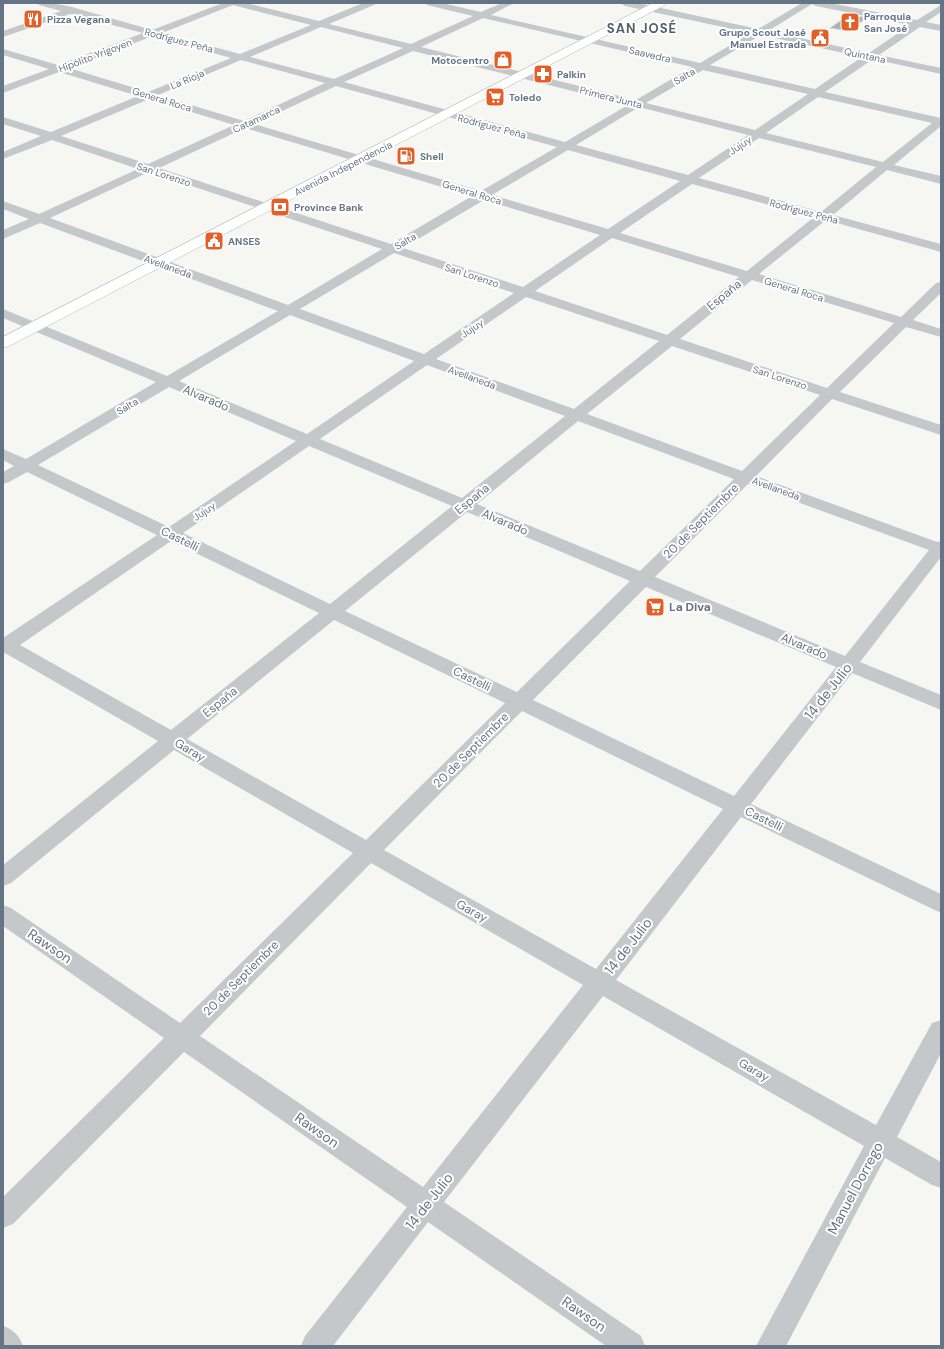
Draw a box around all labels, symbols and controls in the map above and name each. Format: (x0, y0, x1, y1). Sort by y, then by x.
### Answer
restaurant icon: Pizza Vegana (22, 8, 44, 30)
place label: Parroquia San José (864, 10, 911, 35)
church icon: Parroquia San José (839, 11, 861, 33)
place label: Pizza Vegana (47, 13, 110, 26)
district label: SAN JOSÉ (607, 19, 677, 37)
street label: Rodríguez Peña (143, 25, 215, 56)
place label: Grupo Scout José Manuel Estrada (719, 26, 806, 51)
public building icon: Grupo Scout José Manuel Estrada (809, 27, 831, 49)
street label: Hipólito Yrigoyen (57, 35, 134, 75)
street label: Saavedra (628, 43, 672, 66)
street label: Quintana (843, 45, 887, 66)
shop icon: Motocentro (492, 49, 514, 71)
place label: Motocentro (431, 54, 489, 67)
pharmacy icon: Palkin (532, 63, 554, 85)
street label: Salta (671, 65, 697, 88)
street label: La Rioja (168, 67, 206, 92)
place label: Palkin (557, 68, 586, 81)
street label: Primera Junta (578, 83, 644, 112)
street label: General Roca (131, 84, 193, 115)
supermarket icon: Toledo (484, 86, 506, 108)
place label: Toledo (509, 91, 542, 104)
street label: Catamarca (230, 103, 282, 136)
street label: Rodríguez Peña (456, 111, 528, 142)
street label: Jujuy (727, 133, 754, 158)
street label: Avenida Independencia (292, 138, 394, 199)
fuel station icon: Shell (395, 145, 417, 167)
place label: Shell (420, 150, 444, 163)
street label: San Lorenzo (135, 160, 193, 189)
street label: General Roca (441, 177, 503, 208)
bank icon: Province Bank (269, 196, 291, 218)
street label: Rodríguez Peña (768, 196, 840, 227)
place label: Province Bank (294, 201, 363, 214)
public building icon: ANSES (203, 230, 225, 252)
street label: Salta (392, 230, 418, 253)
place label: ANSES (228, 235, 260, 248)
street label: Avellaneda (142, 252, 193, 281)
street label: San Lorenzo (443, 261, 501, 290)
street label: General Roca (763, 274, 825, 305)
street label: España (703, 276, 745, 314)
street label: Jujuy (459, 316, 486, 341)
street label: Avellaneda (446, 363, 497, 392)
street label: San Lorenzo (751, 363, 809, 392)
street label: Alvarado (180, 381, 232, 415)
street label: Salta (114, 395, 140, 418)
street label: Avellaneda (750, 474, 801, 503)
street label: España (451, 480, 493, 518)
street label: 20 de Septiembre (660, 480, 742, 562)
street label: Jujuy (191, 499, 218, 524)
street label: Alvarado (479, 505, 531, 539)
street label: Castelli (158, 523, 202, 555)
supermarket icon: La Diva (644, 596, 666, 618)
place label: La Diva (669, 599, 711, 615)
street label: Alvarado (778, 629, 830, 663)
street label: 14 de Julio (800, 659, 856, 723)
street label: Castelli (450, 663, 494, 695)
street label: España (199, 683, 241, 721)
street label: 20 de Septiembre (430, 709, 512, 791)
street label: Garay (172, 735, 209, 765)
street label: Castelli (742, 803, 786, 835)
street label: Garay (454, 896, 491, 926)
street label: 14 de Julio (600, 914, 656, 978)
street label: Rawson (24, 925, 76, 967)
street label: 20 de Septiembre (200, 937, 282, 1019)
street label: Garay (736, 1055, 773, 1085)
street label: Rawson (291, 1108, 343, 1152)
street label: Manuel Dorrego (823, 1139, 887, 1237)
street label: 14 de Julio (401, 1169, 457, 1233)
street label: Rawson (558, 1292, 610, 1336)

